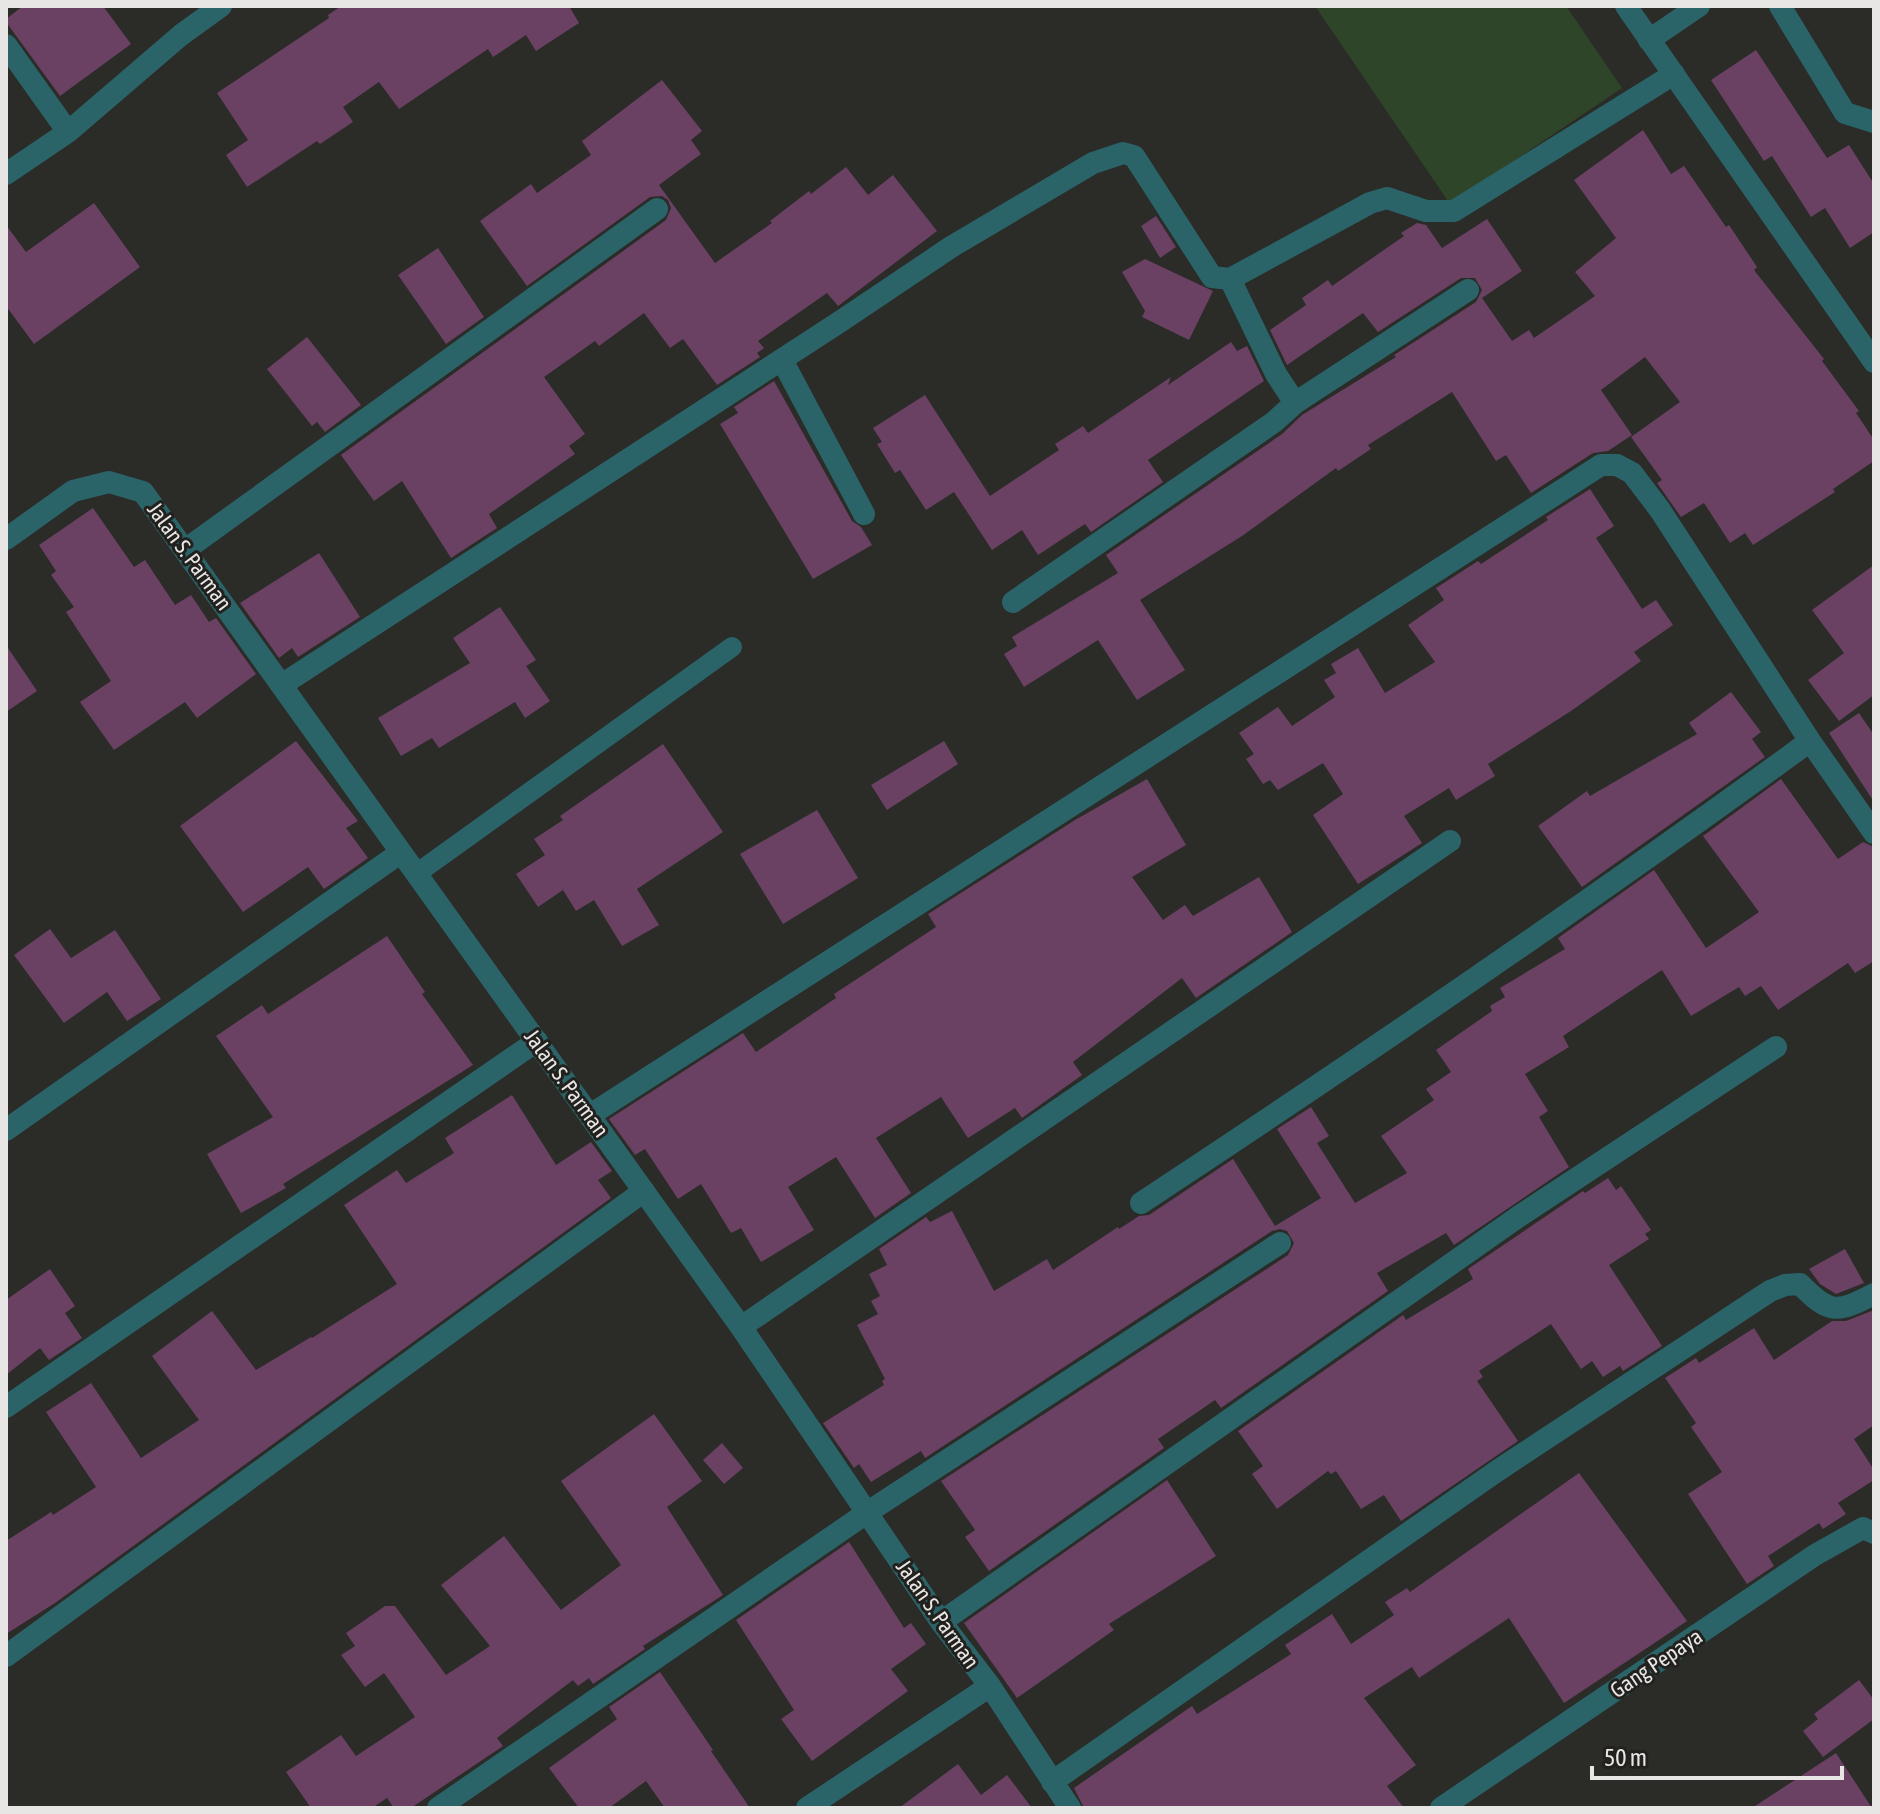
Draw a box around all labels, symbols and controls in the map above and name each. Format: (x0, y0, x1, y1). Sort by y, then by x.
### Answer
street label: Jalan S. Parman (142, 497, 238, 615)
street label: Jalan S. Parman (519, 1024, 615, 1142)
street label: Jalan S. Parman (891, 1555, 985, 1673)
street label: Gang Pepaya (1605, 1623, 1707, 1703)
scale bar (1592, 1730, 1842, 1780)
text: 50 m (1604, 1744, 1647, 1771)

